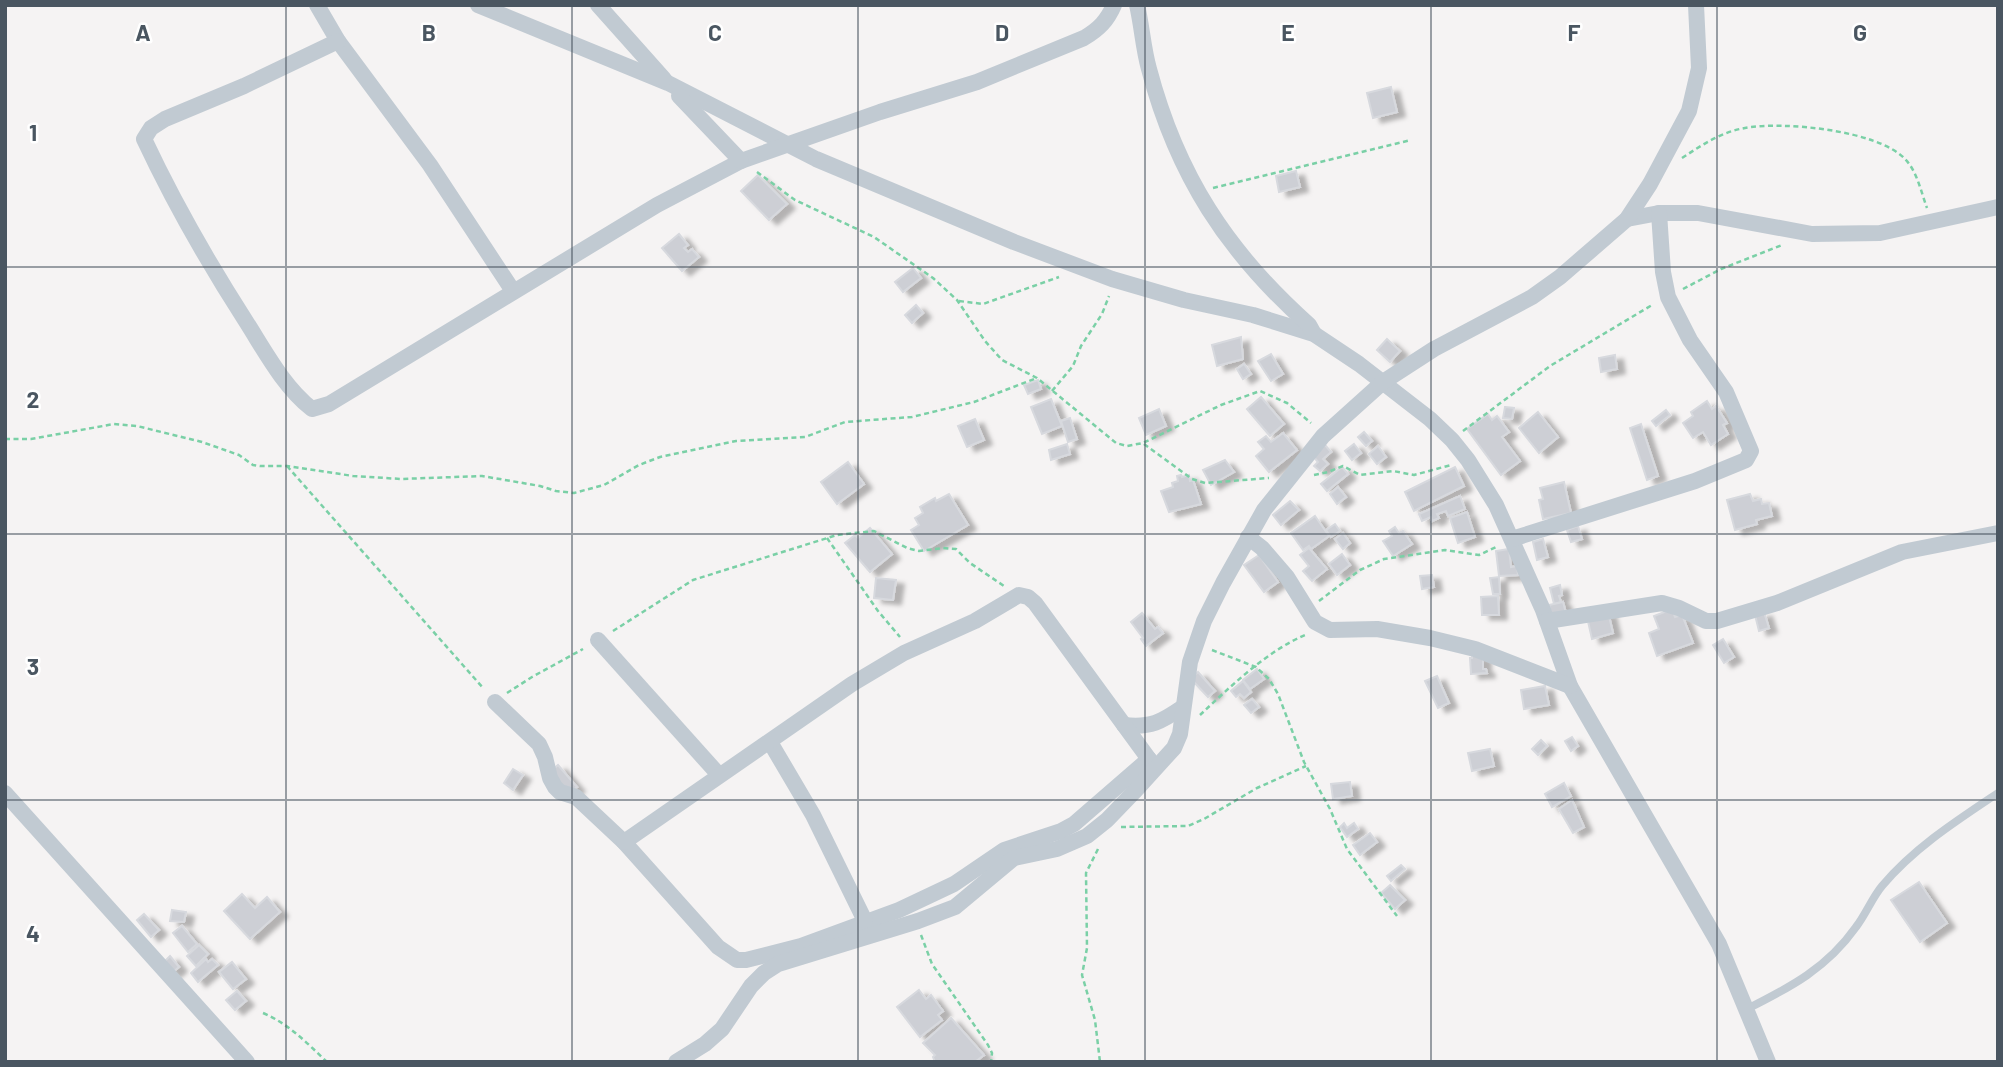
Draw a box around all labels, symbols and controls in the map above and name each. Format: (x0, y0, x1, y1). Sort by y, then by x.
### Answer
text: A (135, 18, 151, 46)
text: B (422, 18, 436, 46)
text: C (708, 18, 722, 46)
text: D (995, 18, 1009, 46)
text: E (1281, 18, 1295, 46)
text: F (1568, 18, 1581, 46)
text: G (1853, 18, 1867, 46)
text: 1 (29, 118, 37, 146)
text: 2 (27, 385, 39, 413)
text: 3 (27, 652, 39, 680)
text: 4 (26, 919, 40, 947)

